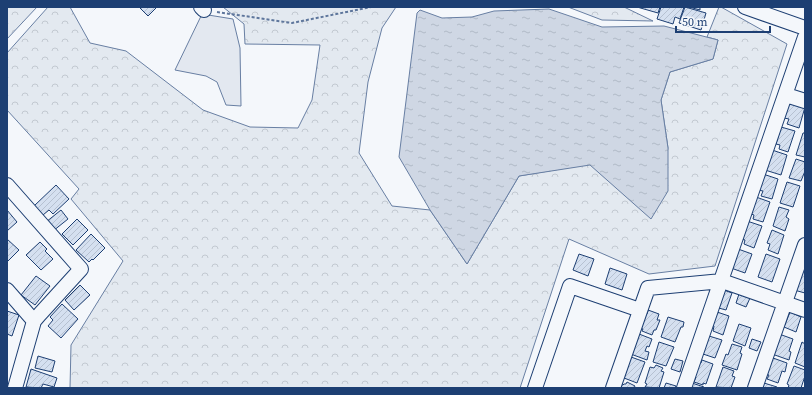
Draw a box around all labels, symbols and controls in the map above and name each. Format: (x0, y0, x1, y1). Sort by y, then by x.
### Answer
scale bar (676, 8, 770, 34)
text: 50 m (682, 14, 708, 30)

